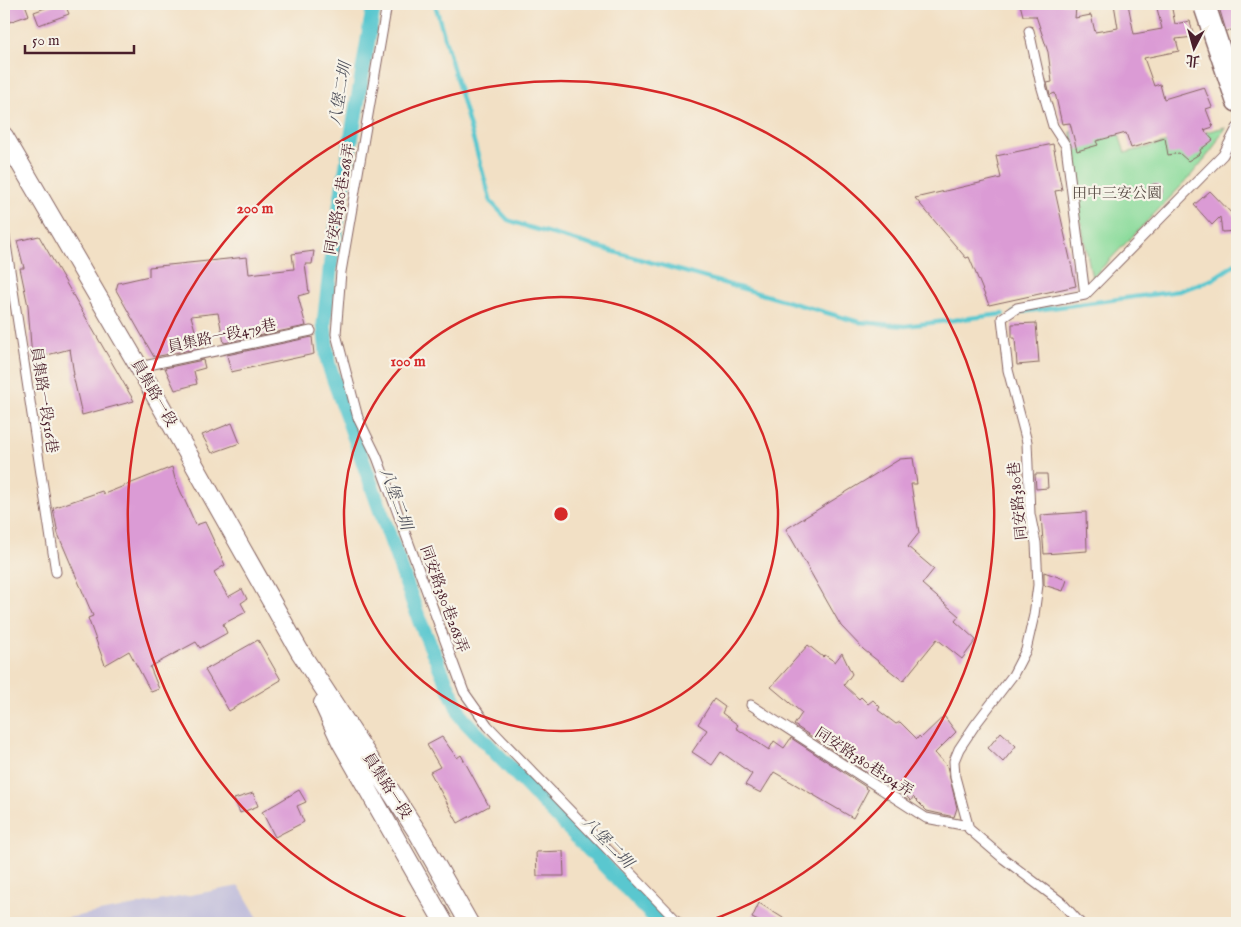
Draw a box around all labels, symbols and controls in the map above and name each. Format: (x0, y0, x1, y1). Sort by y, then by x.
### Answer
scale bar (25, 22, 134, 54)
north arrow (1168, 22, 1218, 72)
text: 50 m (32, 31, 60, 50)
text: 北 (1185, 50, 1201, 70)
water label: 八堡二圳 (326, 58, 357, 127)
street label: 同安路380巷268弄 (321, 142, 359, 256)
park label: 田中三安公園 (1072, 184, 1162, 203)
text: 200 m (237, 199, 274, 218)
street label: 員集路一段479巷 (166, 315, 278, 357)
street label: 員集路一段516巷 (26, 345, 62, 455)
text: 100 m (390, 352, 426, 371)
street label: 員集路一段 (127, 356, 181, 430)
street label: 同安路380巷 (1004, 461, 1032, 541)
water label: 八堡二圳 (375, 466, 416, 535)
centre of rings (552, 505, 570, 523)
street label: 同安路380巷268弄 (416, 543, 472, 655)
street label: 同安路380巷194弄 (811, 723, 917, 801)
street label: 員集路一段 (359, 749, 415, 823)
water label: 八堡二圳 (578, 813, 639, 875)

